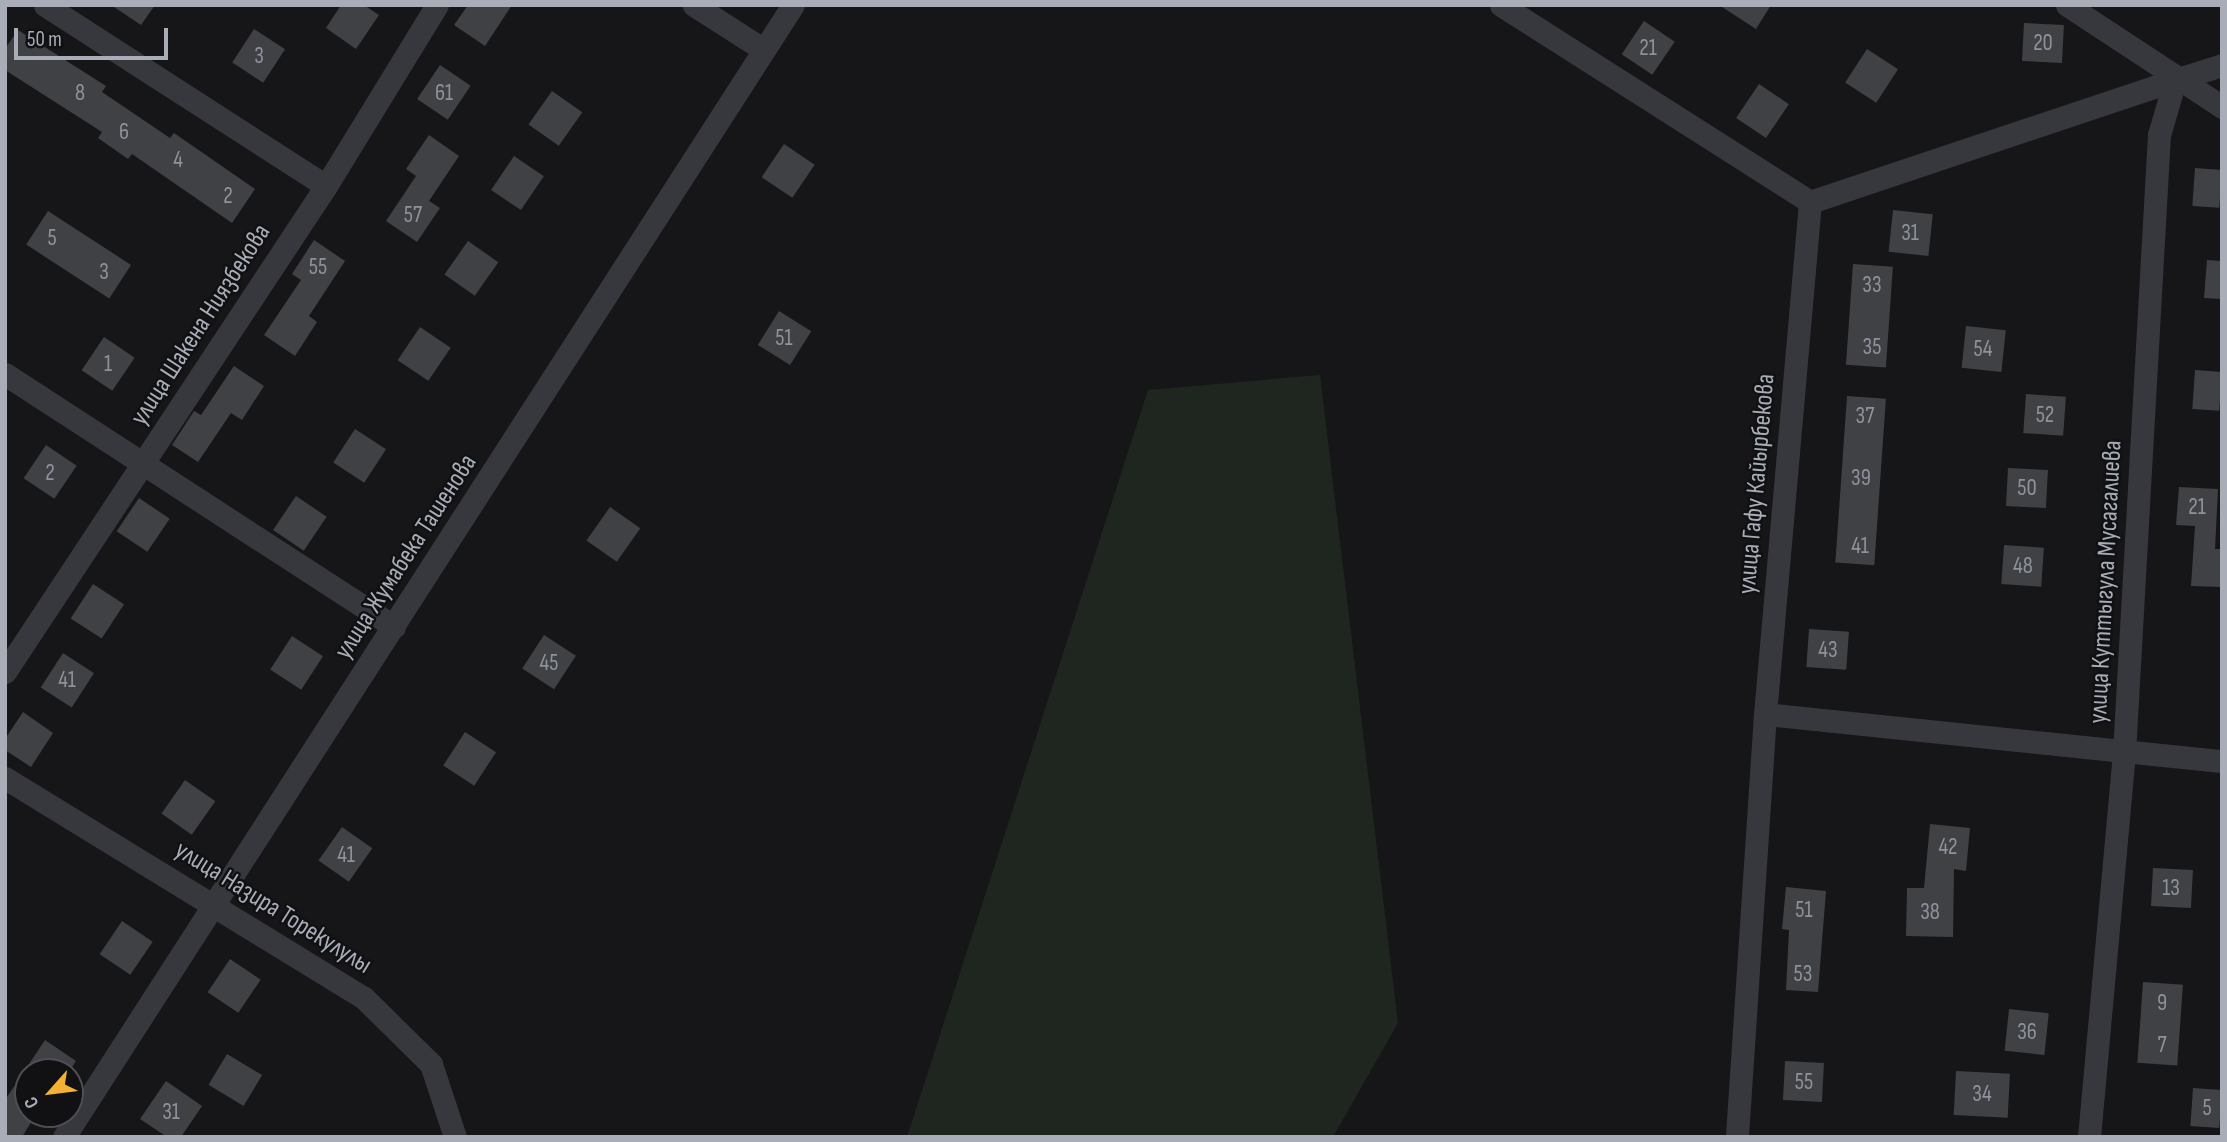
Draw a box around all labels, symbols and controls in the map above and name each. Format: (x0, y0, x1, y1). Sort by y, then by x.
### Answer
scale bar (18, 14, 172, 58)
text: 50 m (27, 27, 62, 52)
house number: 20 (2033, 29, 2053, 57)
house number: 21 (1639, 34, 1657, 62)
house number: 3 (254, 42, 264, 70)
house number: 8 (75, 79, 85, 107)
house number: 61 (435, 79, 453, 107)
house number: 6 (119, 118, 129, 146)
house number: 4 (173, 146, 183, 174)
house number: 2 (223, 182, 233, 210)
house number: 57 (404, 201, 422, 229)
street label: улица Шакена Ниязбекова (124, 218, 278, 432)
house number: 31 (1901, 219, 1919, 247)
house number: 5 (47, 224, 57, 252)
house number: 55 (309, 253, 327, 281)
house number: 3 (99, 258, 109, 286)
house number: 33 (1862, 271, 1882, 299)
house number: 51 (775, 324, 793, 352)
house number: 35 (1863, 333, 1881, 361)
house number: 54 (1974, 335, 1992, 363)
house number: 1 (104, 350, 112, 378)
street label: улица Гафу Кайырбекова (1732, 373, 1782, 595)
house number: 52 (2036, 401, 2054, 429)
house number: 37 (1856, 402, 1874, 430)
street label: улица Куттыгула Мусагалиева (2083, 440, 2129, 724)
street label: улица Жумабека Ташенова (328, 449, 484, 665)
house number: 2 (45, 459, 55, 487)
house number: 39 (1851, 464, 1871, 492)
house number: 50 (2017, 474, 2037, 502)
house number: 21 (2188, 493, 2206, 521)
house number: 41 (1851, 532, 1869, 560)
house number: 48 (2013, 552, 2033, 580)
house number: 43 (1818, 636, 1838, 664)
house number: 45 (540, 649, 558, 677)
house number: 41 (58, 666, 76, 694)
house number: 42 (1938, 833, 1958, 861)
street label: улица Назира Торекулулы (169, 835, 377, 981)
house number: 41 (337, 841, 355, 869)
house number: 13 (2162, 874, 2180, 902)
house number: 51 (1795, 896, 1813, 924)
house number: 38 (1920, 898, 1940, 926)
house number: 53 (1794, 960, 1812, 988)
house number: 9 (2157, 989, 2167, 1017)
house number: 36 (2017, 1018, 2037, 1046)
house number: 7 (2157, 1031, 2167, 1059)
north arrow (14, 1058, 84, 1128)
house number: 55 (1795, 1068, 1813, 1096)
house number: 34 (1972, 1080, 1992, 1108)
text: С (19, 1092, 44, 1112)
house number: 5 (2202, 1094, 2212, 1122)
house number: 31 (162, 1098, 180, 1126)

